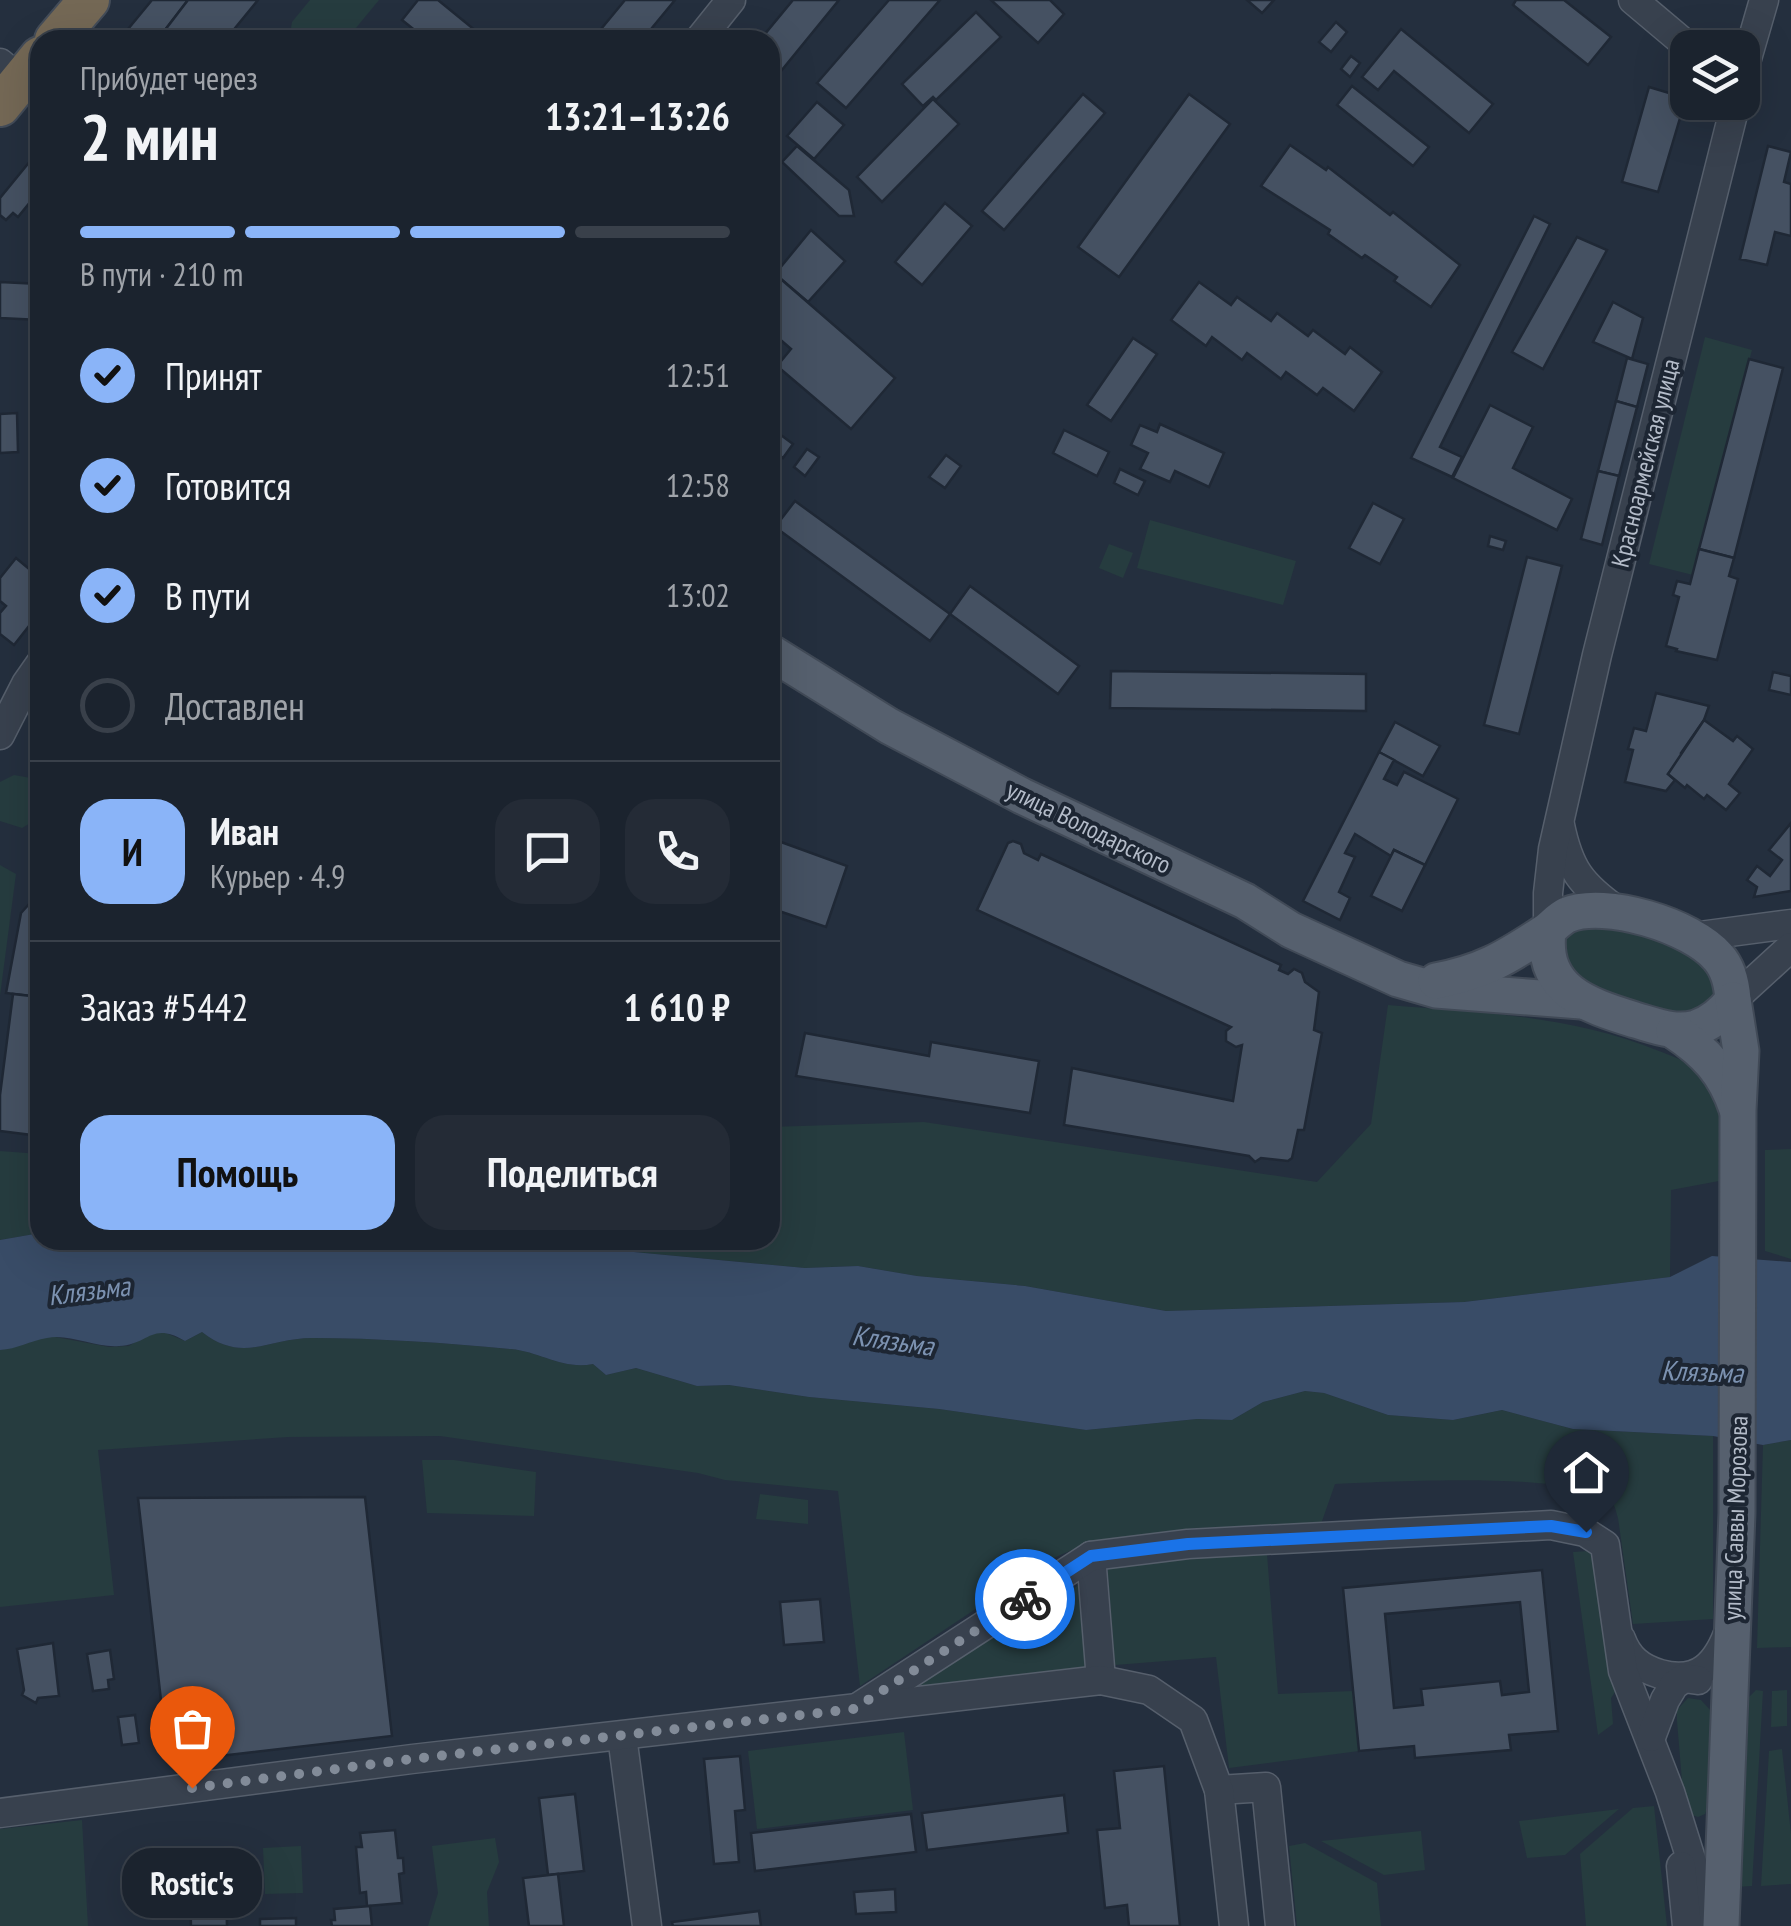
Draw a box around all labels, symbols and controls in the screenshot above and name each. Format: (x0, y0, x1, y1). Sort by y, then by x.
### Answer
map controls (1670, 30, 1760, 120)
button: layers (1670, 30, 1760, 120)
text: Прибудет через (80, 57, 258, 99)
text: 13:21–13:26 (545, 91, 730, 140)
text: 2 мин (80, 94, 219, 178)
text: В пути · 210 m (80, 253, 243, 295)
icon: check (80, 348, 135, 403)
text: Принят (165, 351, 262, 400)
text: 12:51 (666, 354, 730, 396)
street label: Красноармейская улица (1604, 355, 1686, 571)
icon: check (80, 458, 135, 513)
text: Готовится (165, 461, 291, 510)
text: 12:58 (666, 464, 730, 506)
icon: check (80, 568, 135, 623)
text: В пути (165, 571, 251, 620)
text: 13:02 (666, 574, 730, 616)
text: Доставлен (165, 681, 305, 730)
street label: улица Володарского (1002, 773, 1176, 881)
button: chat (495, 799, 600, 904)
button: phone (625, 799, 730, 904)
text: Иван (210, 806, 279, 855)
text: И (122, 827, 143, 876)
text: Курьер · 4.9 (210, 855, 345, 897)
text: Заказ #5442 (80, 982, 249, 1031)
text: 1 610 ₽ (624, 982, 730, 1031)
button: Помощь (80, 1115, 395, 1230)
button: Поделиться (415, 1115, 730, 1230)
water label: Клязьма (46, 1266, 134, 1313)
water label: Клязьма (850, 1316, 938, 1364)
water label: Клязьма (1660, 1351, 1745, 1391)
street label: улица Саввы Морозова (1715, 1415, 1755, 1621)
pin (1544, 1430, 1629, 1533)
icon: home (1559, 1445, 1614, 1500)
courier (975, 1549, 1075, 1649)
icon: bike (998, 1572, 1053, 1627)
pin (150, 1686, 235, 1789)
icon: bag (165, 1701, 220, 1756)
callout: Rostic's (122, 1848, 262, 1918)
text: Rostic's (150, 1862, 234, 1904)

